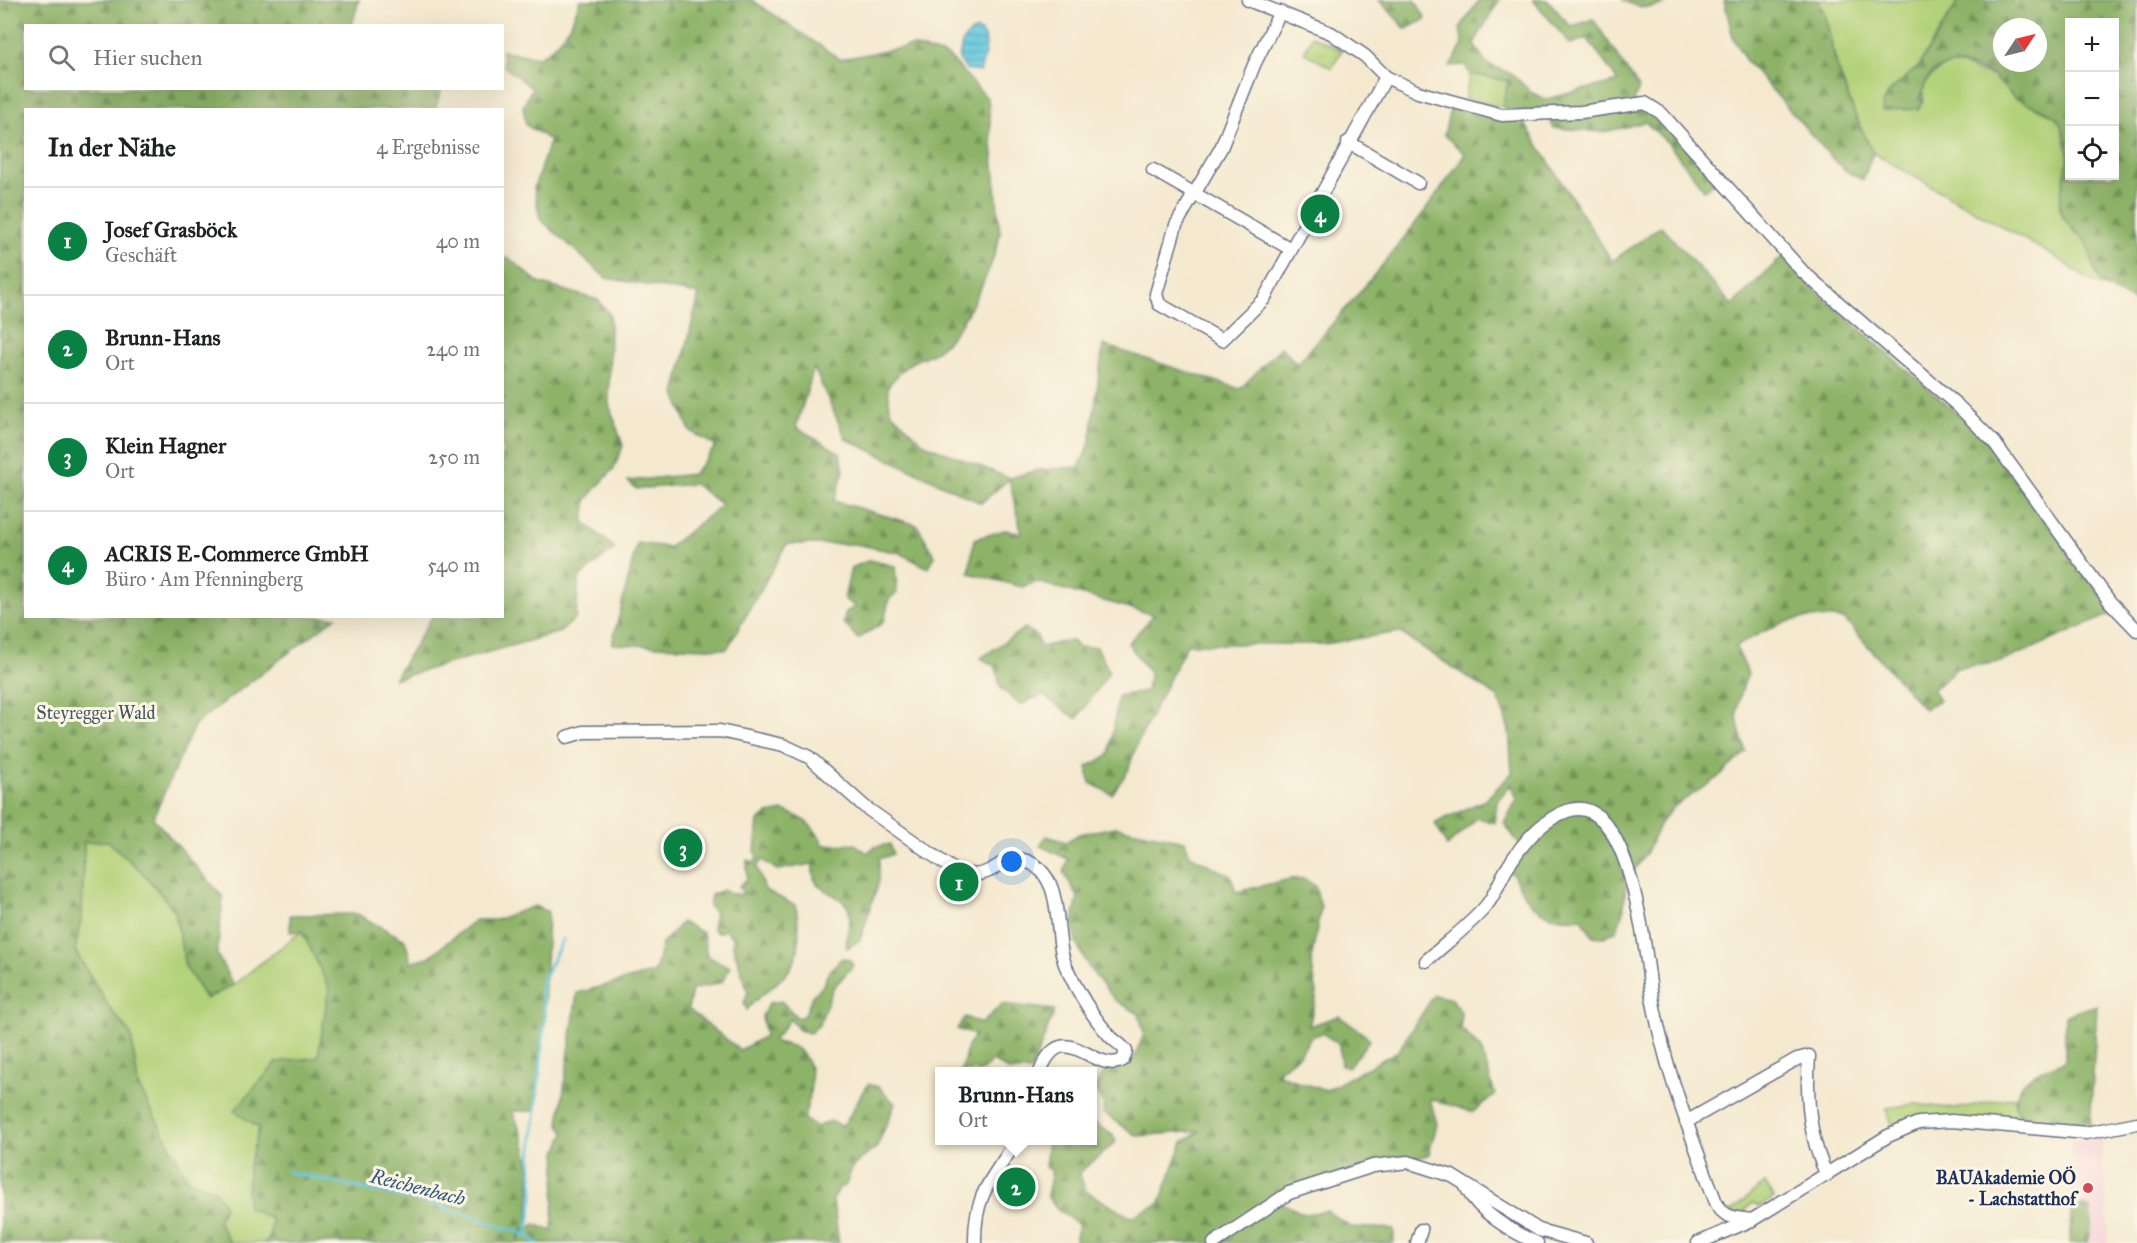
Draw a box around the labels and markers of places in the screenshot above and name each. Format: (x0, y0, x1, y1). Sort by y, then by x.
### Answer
pin: 4 (1300, 192, 1340, 236)
pin: 3 (664, 826, 702, 870)
pin: 1 (940, 860, 978, 904)
pin: 2 (996, 1164, 1036, 1210)
place label: BAUAkademie OÖ - Lachstatthof (1936, 1166, 2079, 1210)
marker: BAUAkademie OÖ - Lachstatthof (2081, 1181, 2095, 1195)

